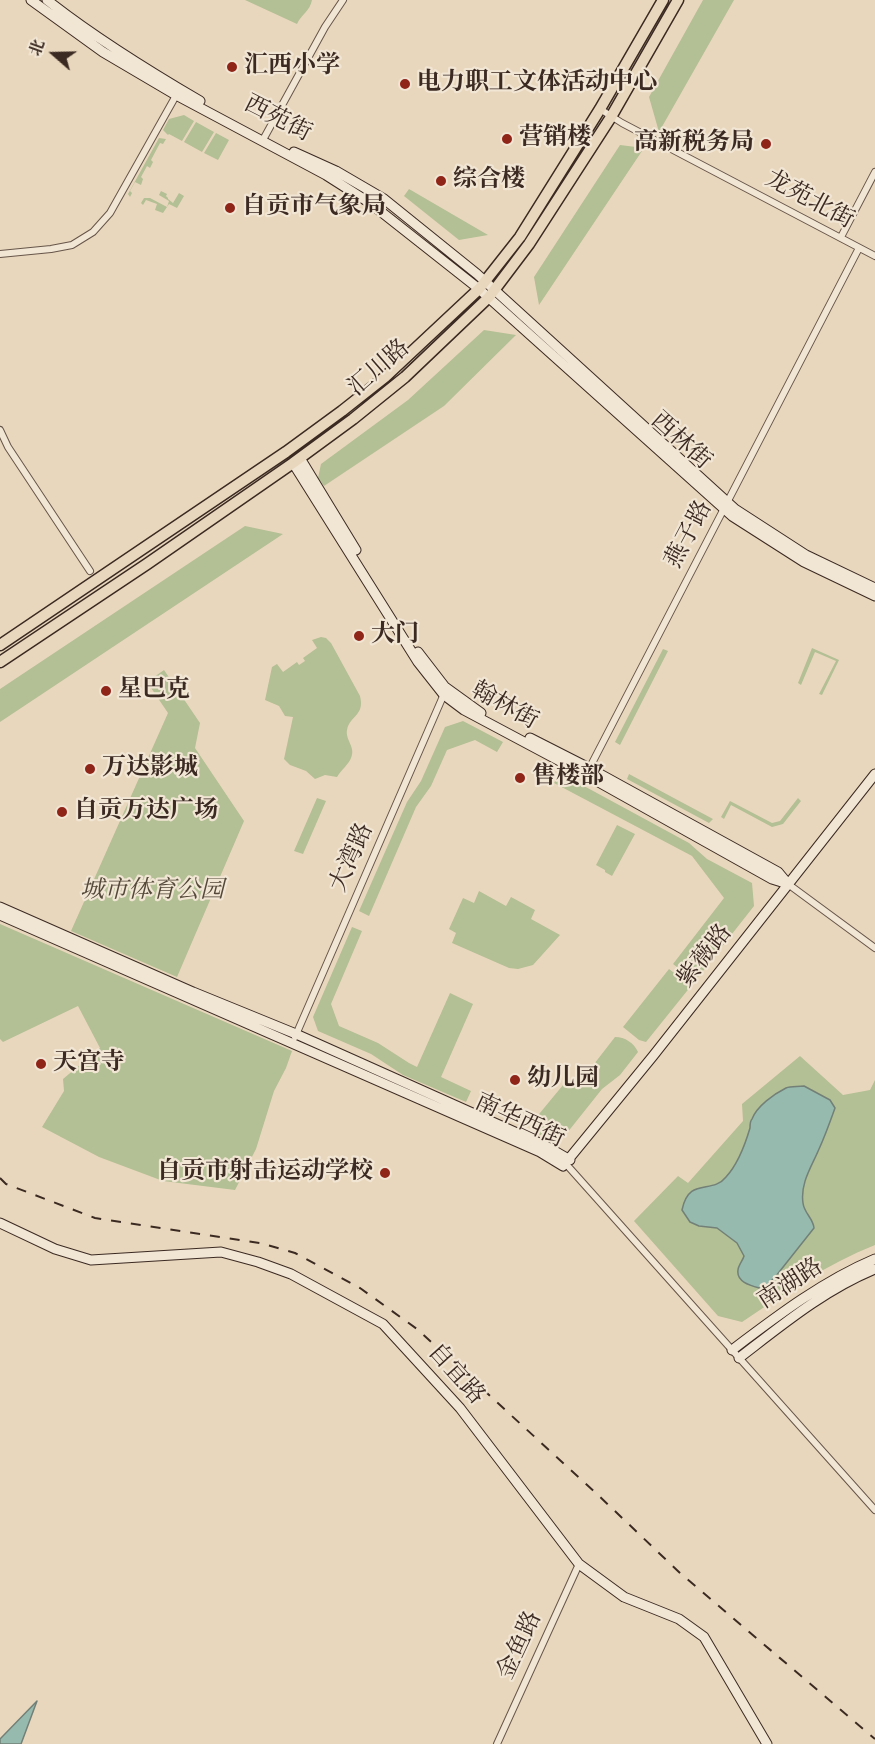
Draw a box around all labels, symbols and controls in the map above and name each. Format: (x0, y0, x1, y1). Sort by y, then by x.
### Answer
north arrow (24, 24, 84, 84)
text: 北 (25, 37, 49, 59)
place label: 汇西小学 (244, 53, 340, 81)
marker: 汇西小学 (225, 60, 239, 74)
place label: 电力职工文体活动中心 (417, 70, 657, 98)
marker: 电力职工文体活动中心 (398, 77, 412, 91)
street label: 西苑街 (238, 91, 316, 149)
place label: 营销楼 (519, 125, 591, 153)
place label: 高新税务局 (634, 130, 754, 158)
marker: 营销楼 (500, 132, 514, 146)
marker: 高新税务局 (759, 137, 773, 151)
street label: 龙苑北街 (760, 166, 858, 236)
place label: 综合楼 (453, 167, 525, 195)
marker: 综合楼 (434, 174, 448, 188)
place label: 自贡市气象局 (242, 194, 386, 222)
marker: 自贡市气象局 (223, 201, 237, 215)
street label: 汇川路 (343, 335, 417, 403)
street label: 西林街 (644, 407, 716, 477)
street label: 燕子路 (660, 496, 720, 574)
place label: 大门 (371, 622, 419, 650)
marker: 大门 (352, 629, 366, 643)
place label: 星巴克 (118, 677, 190, 705)
street label: 翰林街 (466, 677, 542, 737)
marker: 星巴克 (99, 684, 113, 698)
place label: 万达影城 (102, 755, 198, 783)
marker: 万达影城 (83, 762, 97, 776)
place label: 售楼部 (532, 764, 604, 792)
marker: 售楼部 (513, 771, 527, 785)
place label: 自贡万达广场 (74, 798, 218, 826)
marker: 自贡万达广场 (55, 805, 69, 819)
street label: 大湾路 (325, 819, 381, 897)
park label: 城市体育公园 (80, 878, 224, 906)
street label: 紫薇路 (672, 920, 740, 994)
place label: 天宫寺 (53, 1050, 125, 1078)
marker: 天宫寺 (34, 1057, 48, 1071)
place label: 幼儿园 (527, 1066, 599, 1094)
marker: 幼儿园 (508, 1073, 522, 1087)
street label: 南华西街 (469, 1089, 569, 1155)
place label: 自贡市射击运动学校 (157, 1159, 373, 1187)
marker: 自贡市射击运动学校 (378, 1166, 392, 1180)
street label: 南湖路 (753, 1253, 829, 1317)
street label: 自宜路 (420, 1339, 490, 1411)
street label: 金鱼路 (493, 1607, 549, 1685)

